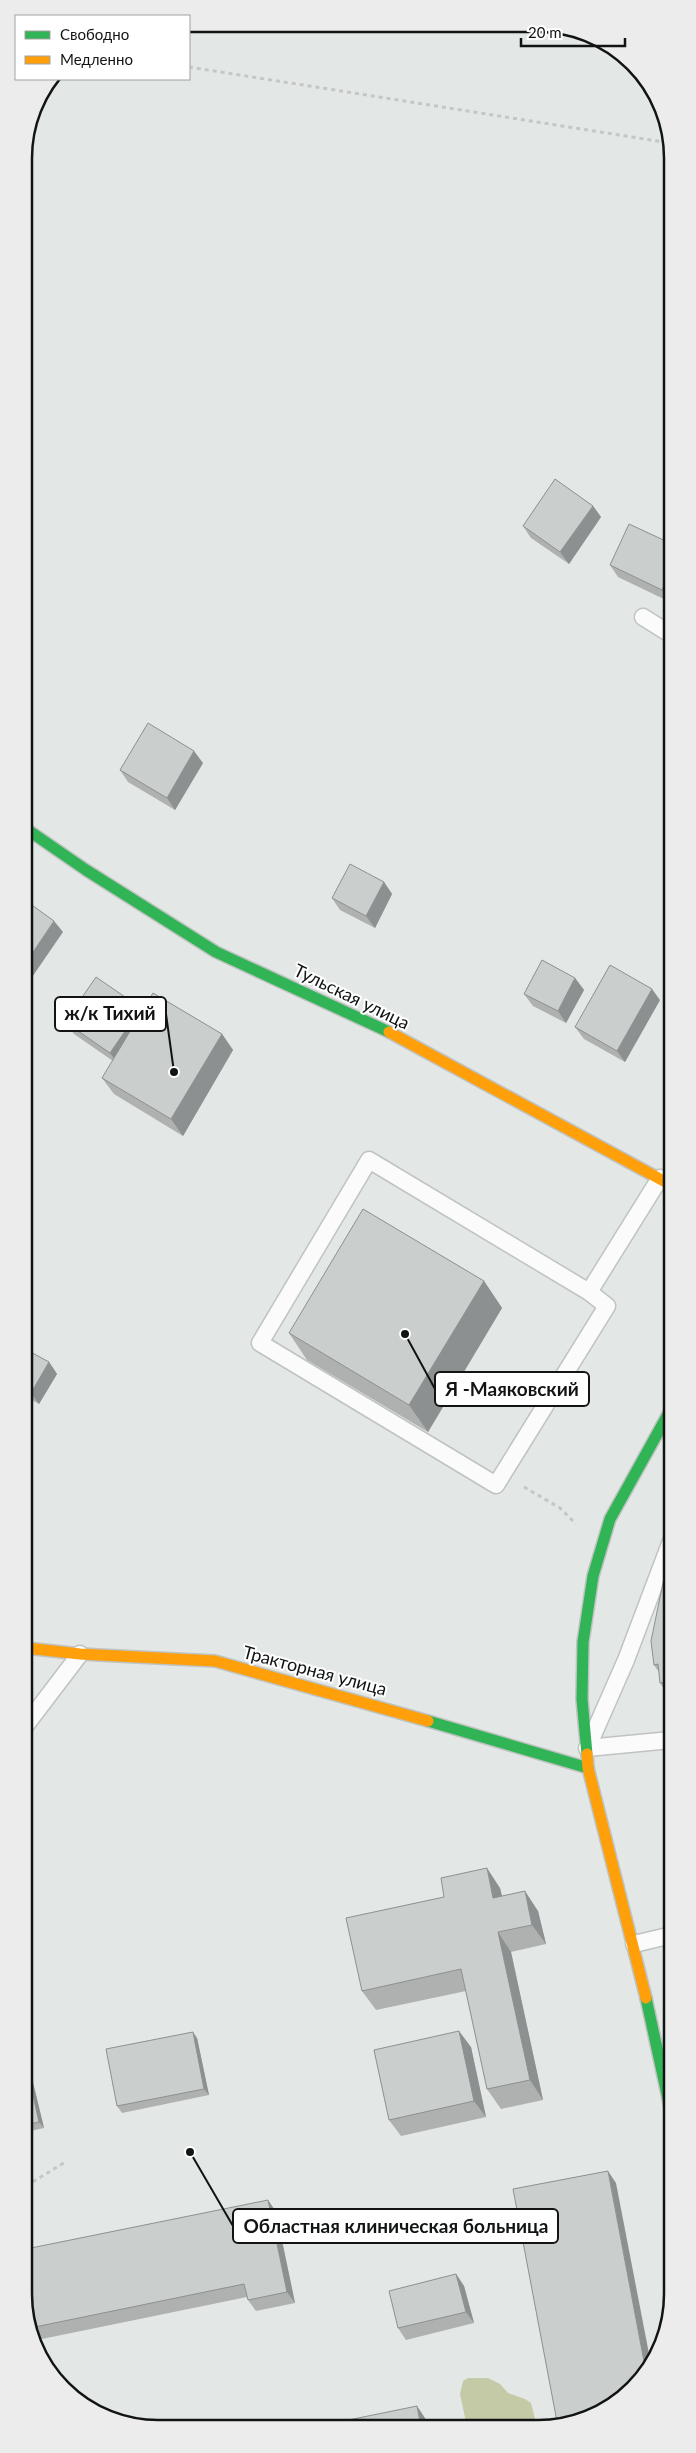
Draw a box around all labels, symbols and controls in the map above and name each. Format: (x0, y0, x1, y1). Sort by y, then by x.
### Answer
legend (15, 15, 190, 80)
scale bar (521, 15, 625, 47)
text: 20 m (528, 23, 562, 41)
text: Свободно (60, 25, 129, 43)
text: Медленно (60, 50, 133, 68)
street label: Тульская улица (290, 958, 414, 1034)
callout: ж/к Тихий (55, 997, 166, 1031)
text: ж/к Тихий (64, 1001, 156, 1024)
callout: Я -Маяковский (435, 1372, 589, 1406)
text: Я -Маяковский (444, 1377, 579, 1400)
street label: Тракторная улица (241, 1640, 389, 1700)
callout: Областная клиническая больница (233, 2209, 558, 2243)
text: Областная клиническая больница (244, 2214, 548, 2237)

